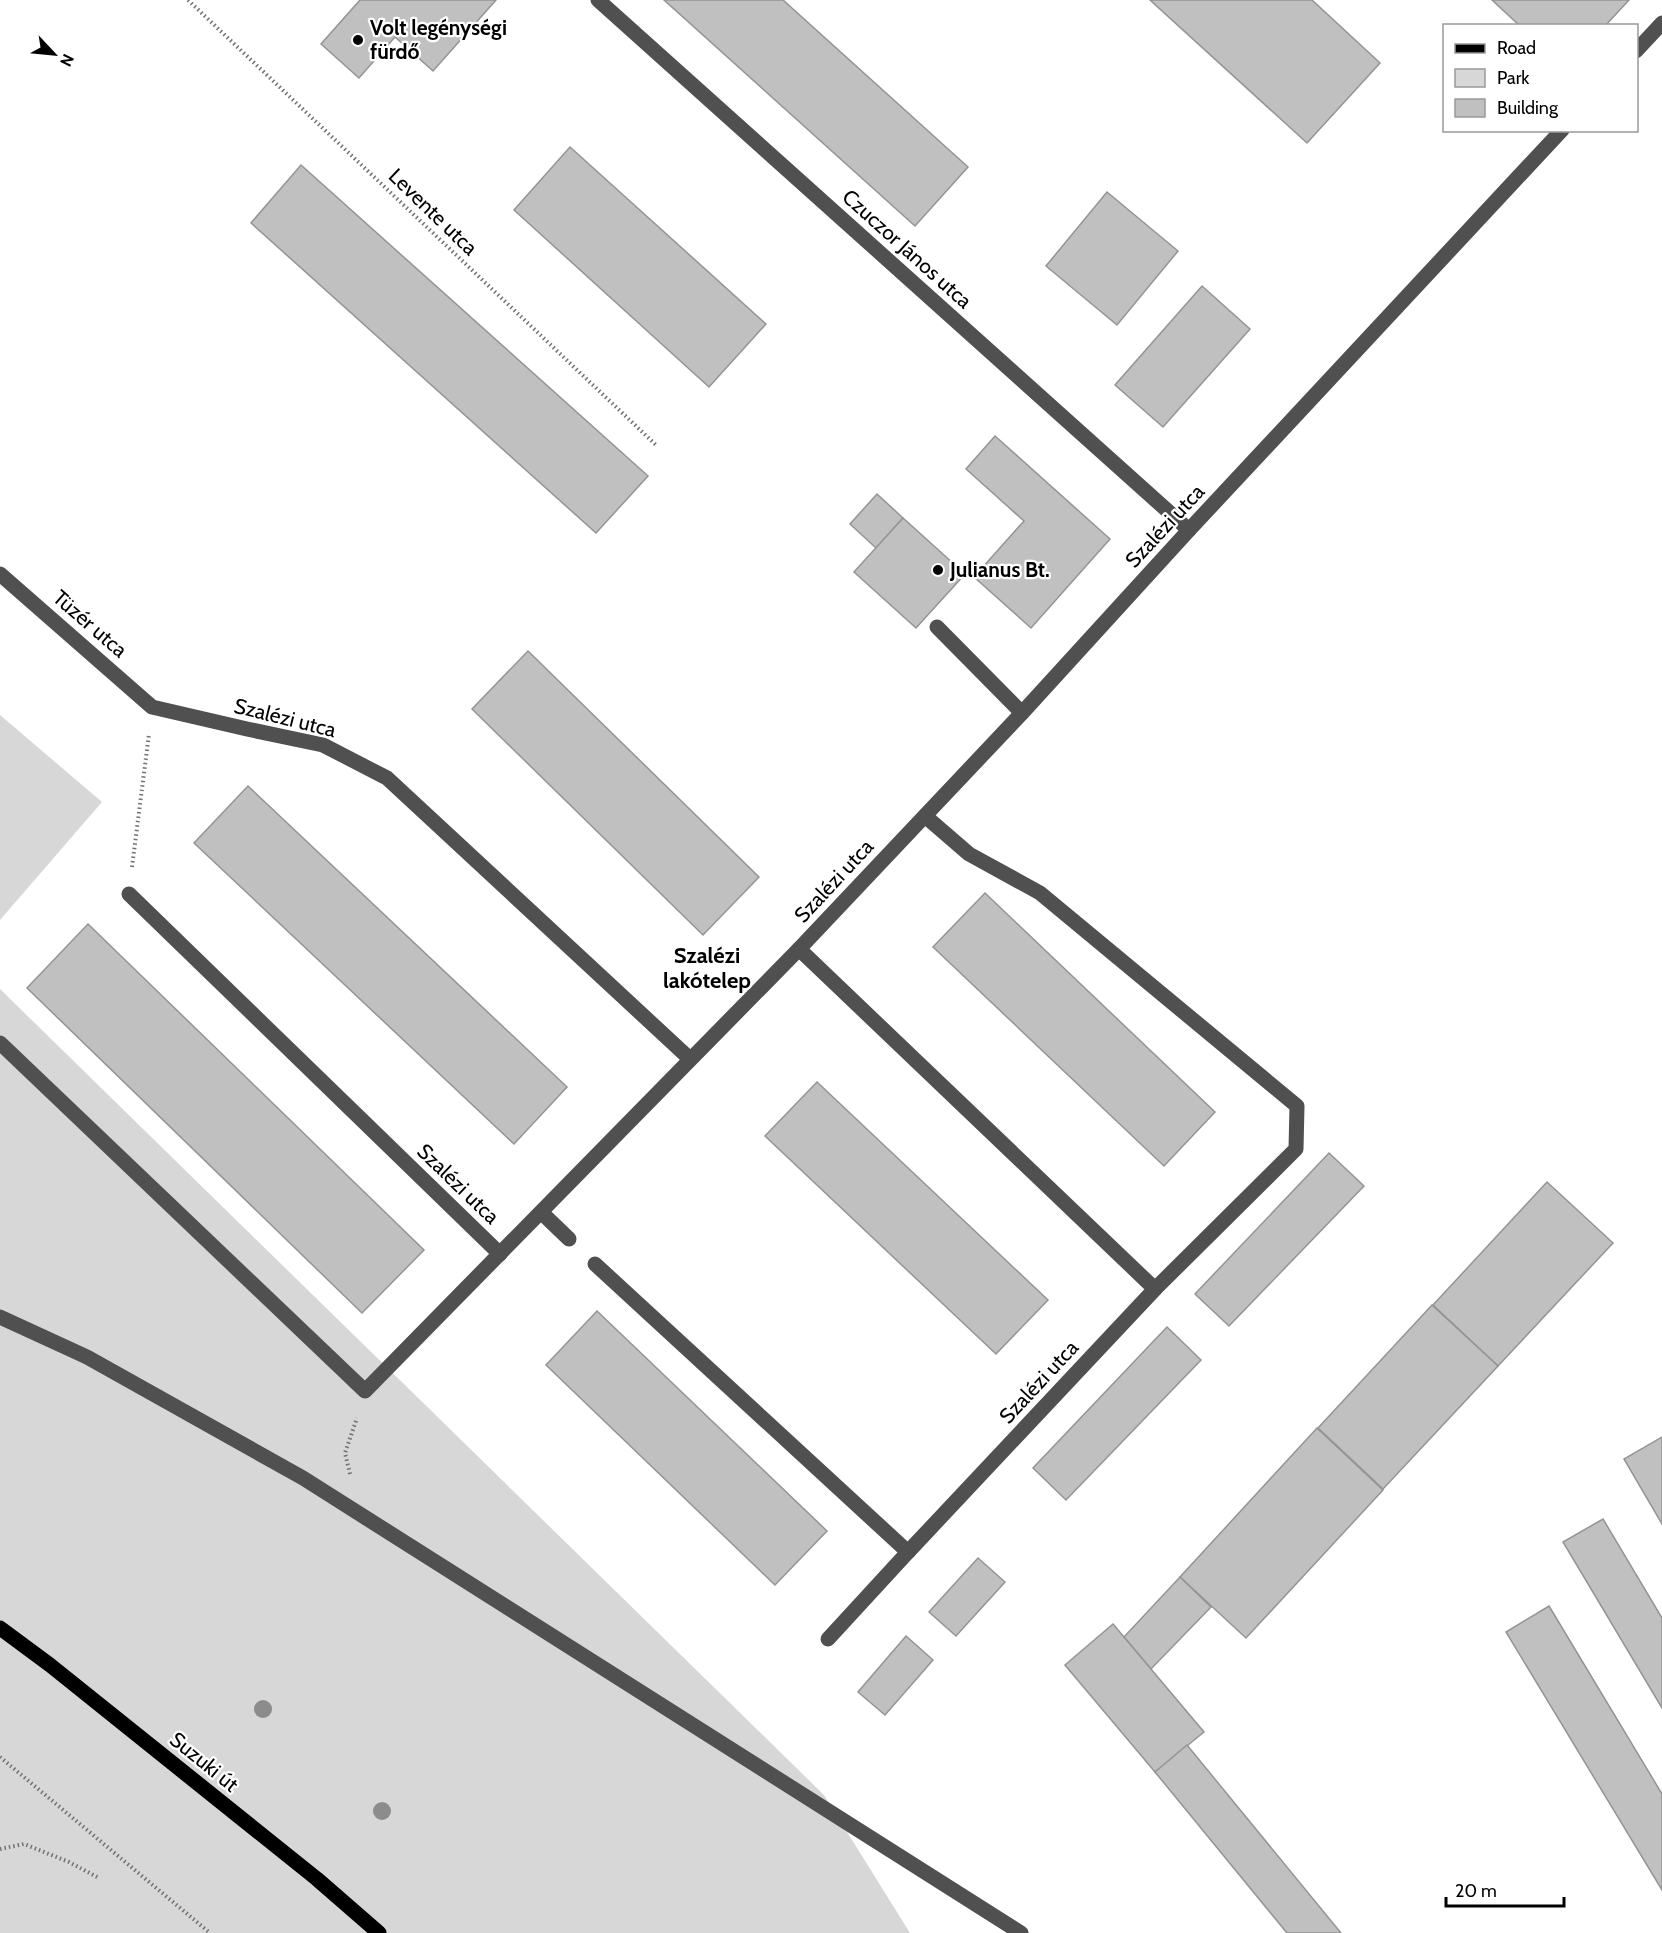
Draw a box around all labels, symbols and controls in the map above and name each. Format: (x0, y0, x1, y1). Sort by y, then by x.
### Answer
place label: Volt legénységi fürdő (370, 15, 507, 64)
north arrow (24, 24, 84, 84)
legend (1443, 24, 1638, 132)
marker: Volt legénységi fürdő (351, 33, 365, 47)
text: Road (1497, 37, 1536, 59)
text: N (56, 51, 78, 70)
text: Park (1497, 67, 1530, 89)
text: Building (1497, 97, 1559, 119)
street label: Levente utca (384, 163, 483, 260)
street label: Czuczor János utca (837, 184, 977, 313)
street label: Szalézi utca (1120, 479, 1209, 572)
place label: Julianus Bt. (949, 557, 1050, 582)
marker: Julianus Bt. (931, 563, 945, 577)
street label: Tüzér utca (48, 585, 132, 663)
street label: Szalézi utca (232, 693, 339, 742)
street label: Szalézi utca (789, 834, 878, 927)
district label: Szalézi lakótelep (663, 942, 751, 994)
street label: Szalézi utca (412, 1138, 505, 1229)
street label: Szalézi utca (994, 1335, 1083, 1428)
street label: Suzuki út (165, 1727, 244, 1797)
scale bar (1446, 1870, 1564, 1908)
text: 20 m (1455, 1880, 1497, 1902)

